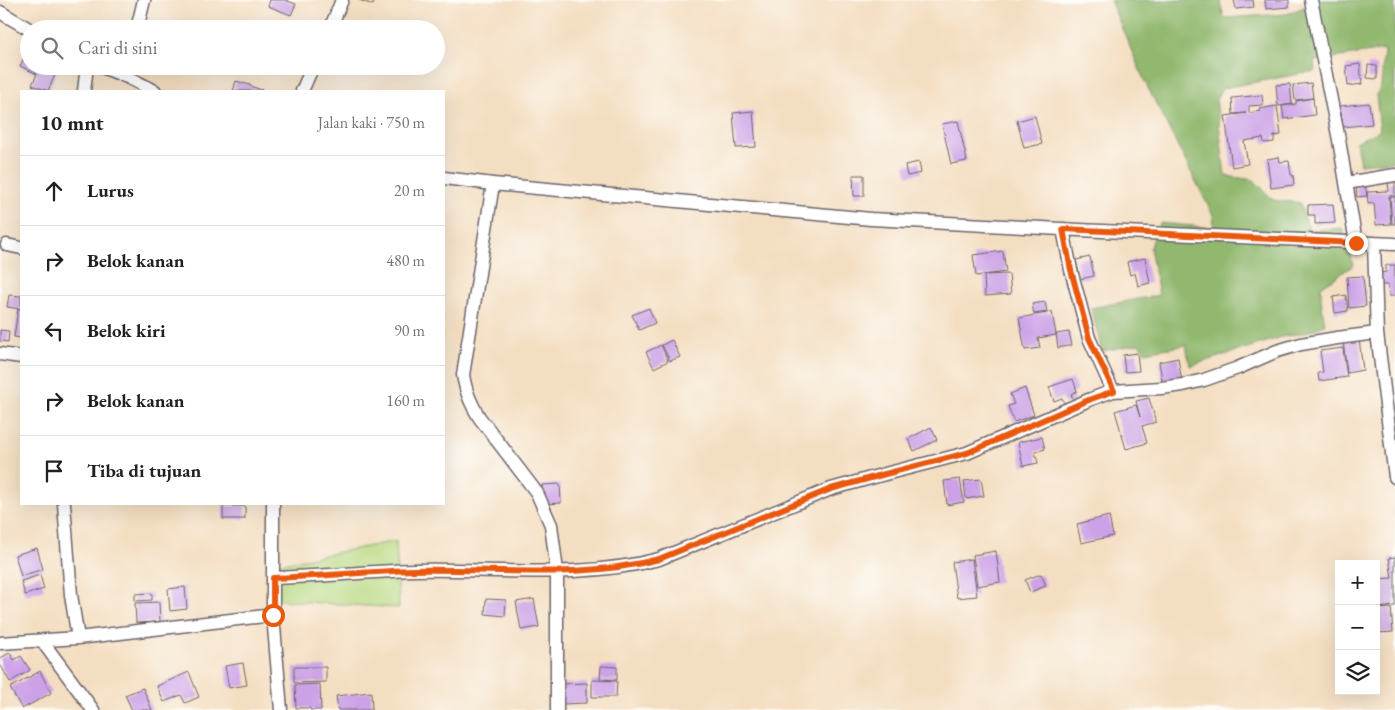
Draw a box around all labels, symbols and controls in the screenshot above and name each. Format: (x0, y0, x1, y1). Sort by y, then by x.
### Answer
search box (20, 20, 445, 75)
icon: search (38, 34, 66, 62)
text: Cari di sini (78, 35, 157, 60)
text: 10 mnt (40, 109, 104, 136)
text: Jalan kaki · 750 m (318, 112, 425, 133)
icon: ahead (40, 177, 68, 205)
text: Lurus (87, 178, 134, 203)
text: 20 m (394, 180, 425, 201)
route end (1345, 232, 1368, 255)
icon: right (40, 247, 68, 275)
text: Belok kanan (87, 248, 185, 273)
text: 480 m (386, 250, 425, 271)
icon: left (40, 317, 68, 345)
text: Belok kiri (87, 318, 166, 343)
text: 90 m (394, 320, 425, 341)
icon: right (40, 387, 68, 415)
text: Belok kanan (87, 388, 185, 413)
text: 160 m (386, 390, 425, 411)
icon: arrive (40, 457, 68, 485)
text: Tiba di tujuan (87, 458, 201, 483)
map controls (1335, 560, 1380, 695)
button: + (1335, 560, 1380, 605)
route start (262, 604, 285, 627)
button: − (1335, 605, 1380, 650)
button: layers (1335, 650, 1380, 695)

